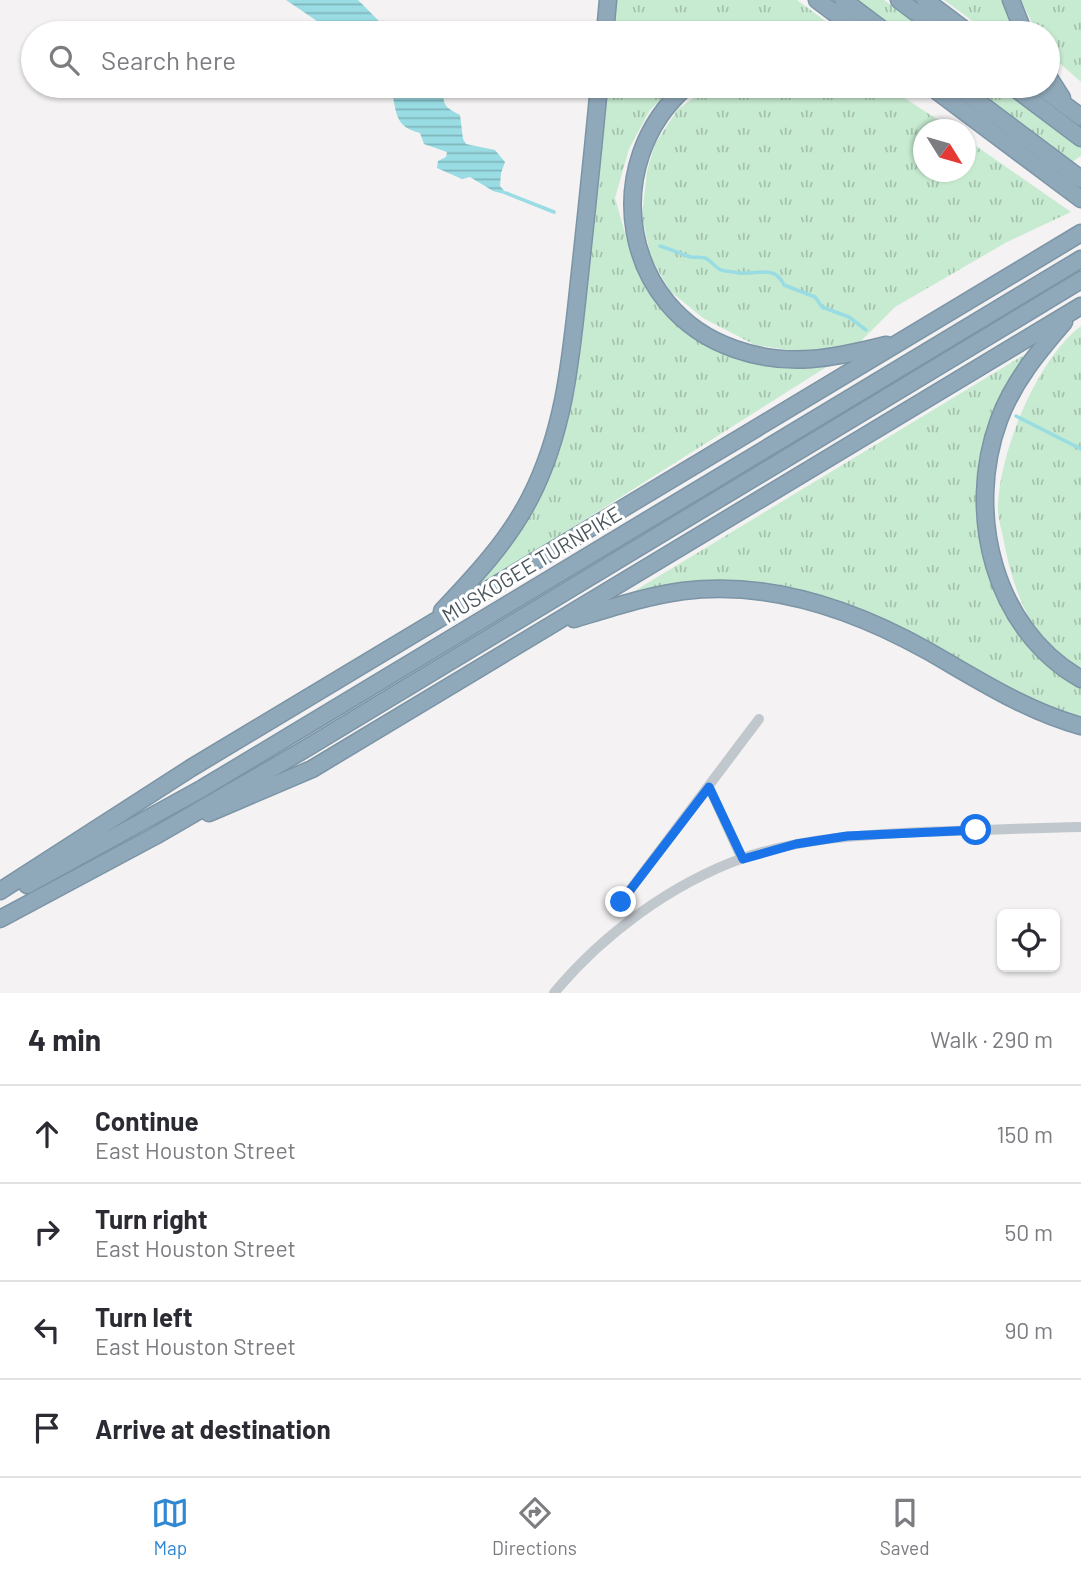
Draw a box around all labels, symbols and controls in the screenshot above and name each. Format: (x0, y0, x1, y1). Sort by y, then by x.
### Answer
search box (21, 21, 1060, 98)
icon: search (45, 41, 83, 79)
text: Search here (101, 44, 236, 75)
north arrow (913, 119, 976, 182)
street label: MUSKOGEE TURNPIKE (437, 500, 625, 627)
route start (960, 814, 991, 845)
route end (605, 886, 636, 917)
map controls (997, 909, 1060, 972)
button: locate (997, 909, 1060, 972)
text: 4 min (28, 1021, 101, 1057)
text: Walk · 290 m (930, 1025, 1053, 1053)
text: Continue (95, 1105, 199, 1136)
icon: ahead (28, 1115, 66, 1153)
text: 150 m (997, 1120, 1053, 1148)
text: East Houston Street (95, 1136, 296, 1164)
text: Turn right (95, 1203, 208, 1234)
icon: right (28, 1213, 66, 1251)
text: 50 m (1005, 1218, 1053, 1246)
text: East Houston Street (95, 1234, 296, 1262)
text: Turn left (95, 1301, 193, 1332)
icon: left (28, 1311, 66, 1349)
text: 90 m (1004, 1316, 1053, 1344)
text: East Houston Street (95, 1332, 296, 1360)
icon: arrive (28, 1409, 66, 1447)
text: Arrive at destination (95, 1413, 331, 1444)
tab: Map (151, 1494, 189, 1559)
tab: Directions (492, 1494, 577, 1559)
tab: Saved (880, 1494, 930, 1559)

